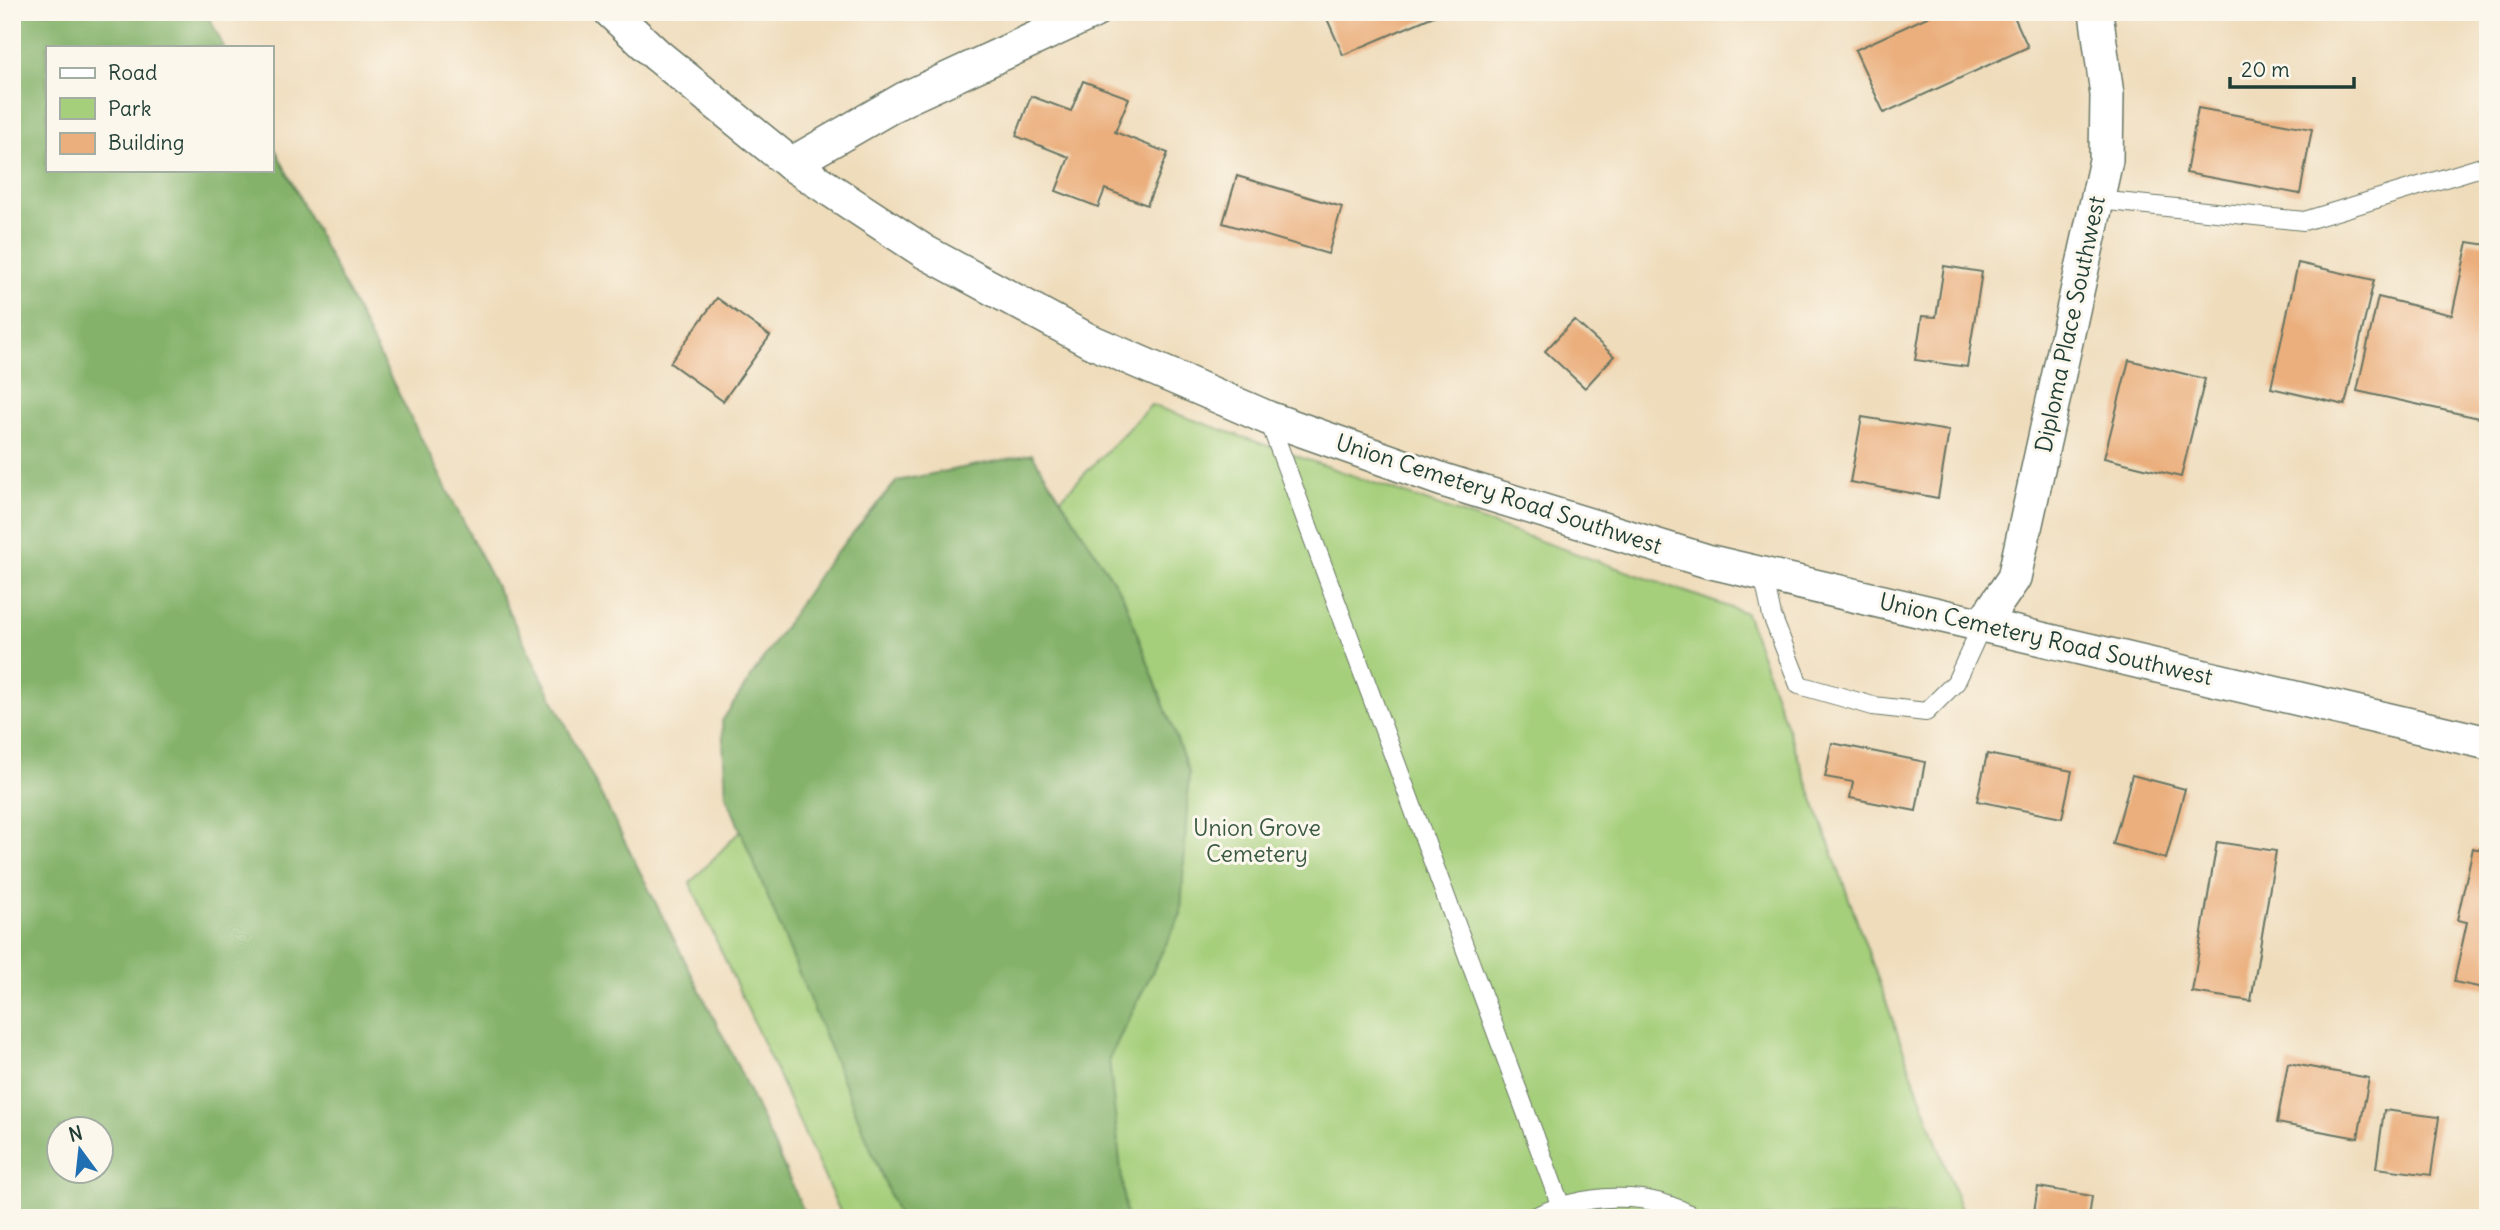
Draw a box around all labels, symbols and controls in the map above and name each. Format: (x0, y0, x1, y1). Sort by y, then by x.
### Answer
legend (46, 46, 273, 172)
scale bar (2230, 46, 2355, 90)
text: 20 m (2241, 56, 2290, 83)
text: Road (108, 59, 157, 86)
text: Park (108, 95, 151, 122)
text: Building (108, 129, 184, 156)
street label: Diploma Place Southwest (2028, 193, 2111, 455)
street label: Union Cemetery Road Southwest (1332, 427, 1666, 560)
street label: Union Cemetery Road Southwest (1877, 586, 2216, 691)
park label: Union Grove Cemetery (1193, 813, 1321, 868)
north arrow (46, 1114, 116, 1184)
text: N (66, 1120, 85, 1147)

